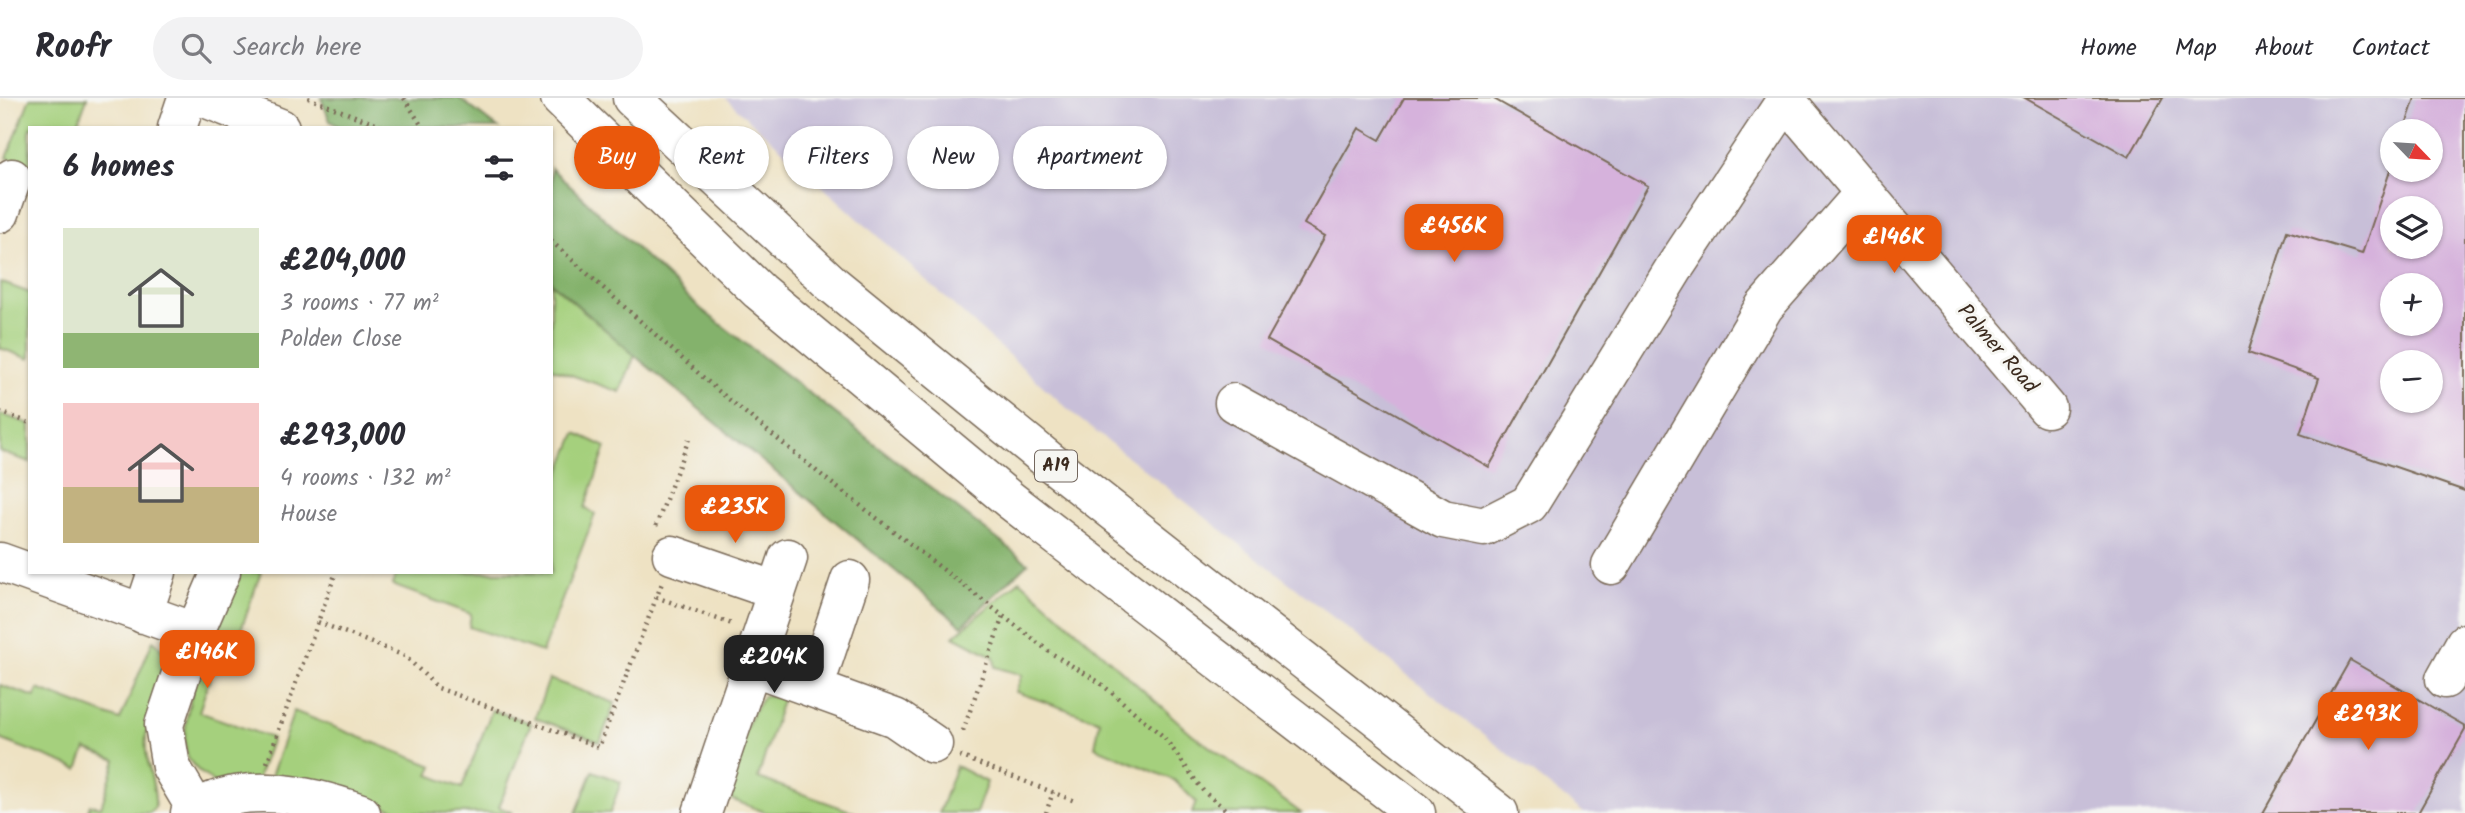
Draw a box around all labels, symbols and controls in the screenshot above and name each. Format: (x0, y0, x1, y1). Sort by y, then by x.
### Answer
search box (153, 17, 643, 80)
text: Roofr (35, 22, 111, 75)
text: Search here (233, 27, 361, 69)
icon: search (177, 29, 215, 67)
text: Home (2080, 29, 2137, 68)
text: Map (2175, 29, 2217, 68)
text: About (2255, 29, 2313, 68)
text: Contact (2351, 29, 2430, 68)
north arrow (2380, 119, 2443, 182)
map controls (2380, 119, 2443, 413)
chip: Buy (574, 126, 660, 189)
chip: Rent (674, 126, 769, 189)
chip: Filters (783, 126, 893, 189)
chip: New (907, 126, 999, 189)
chip: Apartment (1013, 126, 1167, 189)
text: 6 homes (63, 144, 175, 192)
icon: filters (480, 149, 518, 187)
button: layers (2380, 196, 2443, 259)
pin: £456K (1405, 204, 1503, 264)
text: £456K (1420, 209, 1488, 245)
pin: £146K (1845, 216, 1943, 275)
text: £146K (1863, 220, 1925, 256)
text: £204,000 (280, 238, 405, 286)
icon: home (119, 256, 203, 340)
button: + (2380, 273, 2443, 336)
text: 3 rooms · 77 m² (280, 286, 439, 322)
street label: Palmer Road (1948, 297, 2046, 402)
text: Polden Close (280, 322, 402, 358)
button: − (2380, 350, 2443, 413)
text: £293,000 (280, 413, 405, 461)
icon: home (119, 431, 203, 515)
road number: A19 (1035, 450, 1077, 482)
text: 4 rooms · 132 m² (280, 461, 451, 497)
pin: £235K (686, 486, 784, 545)
text: £235K (701, 490, 769, 526)
text: House (280, 497, 337, 533)
pin: £146K (158, 630, 256, 690)
text: £146K (176, 635, 238, 671)
pin: £204K (725, 636, 823, 695)
text: £204K (740, 640, 808, 676)
pin: £293K (2319, 692, 2417, 752)
text: £293K (2334, 697, 2402, 733)

